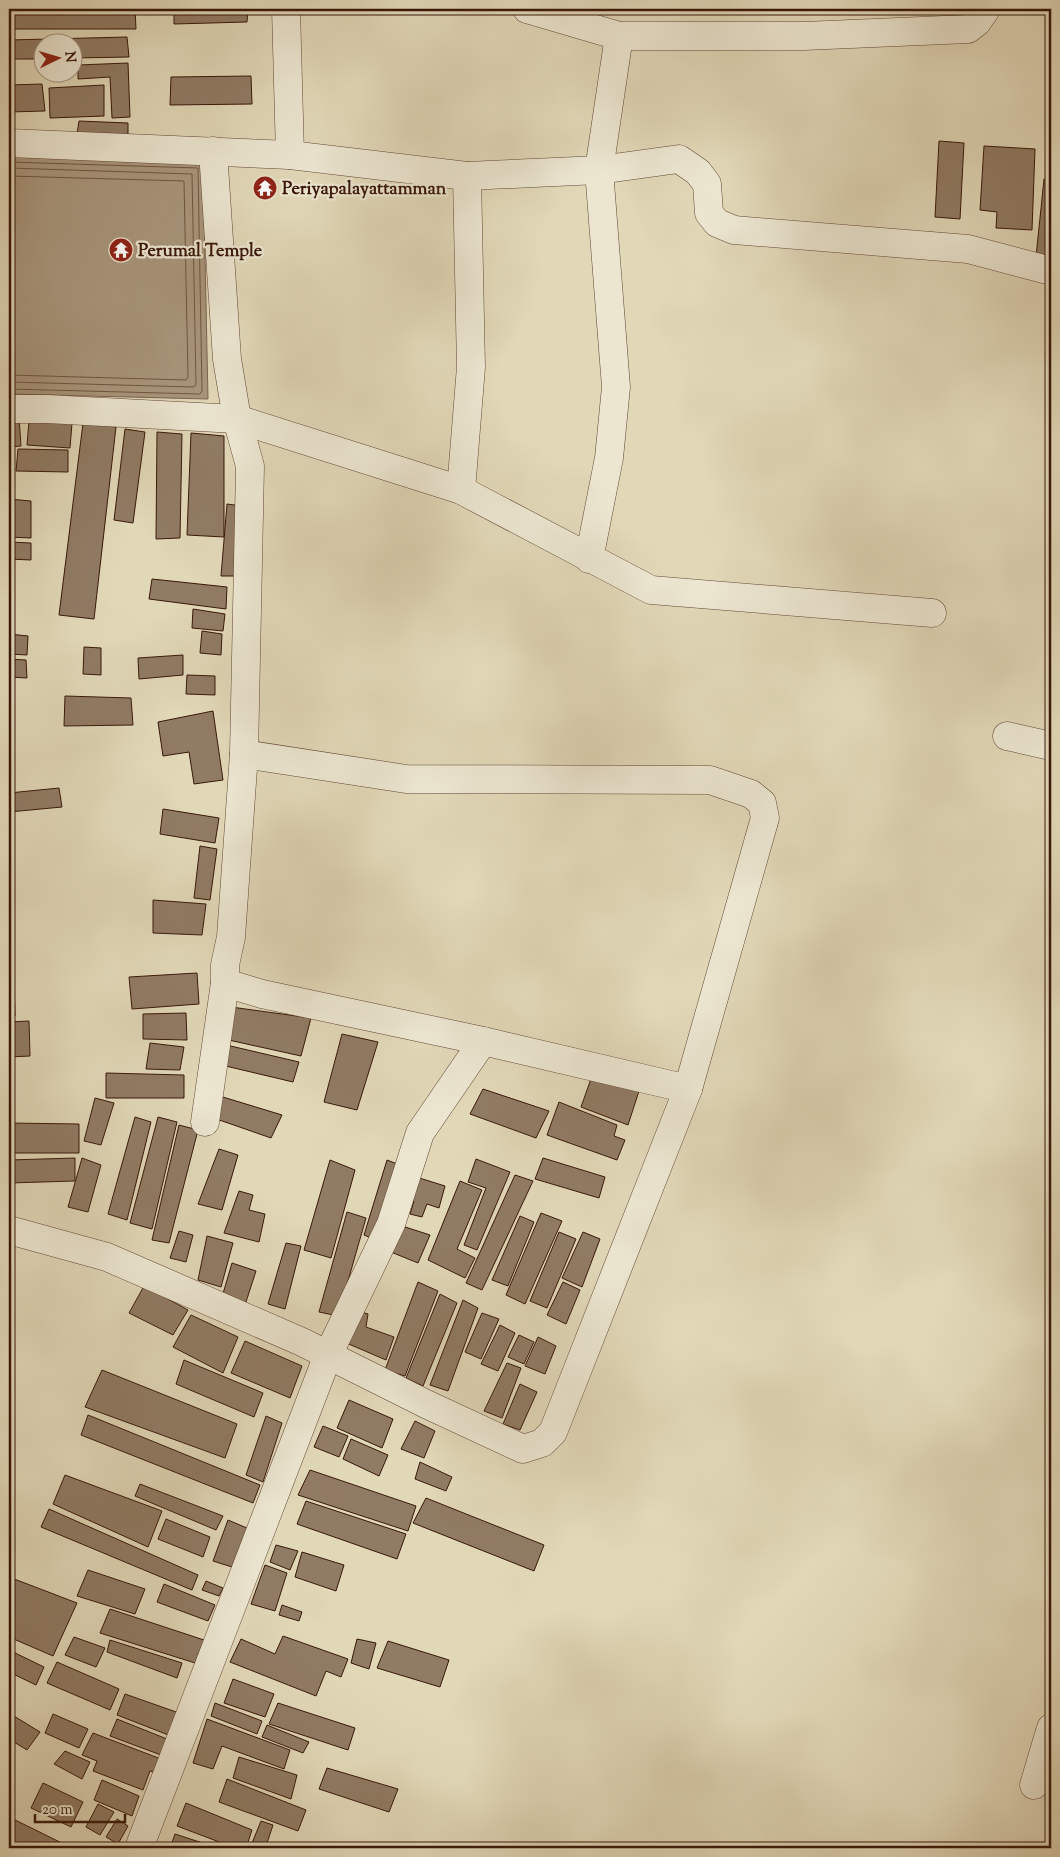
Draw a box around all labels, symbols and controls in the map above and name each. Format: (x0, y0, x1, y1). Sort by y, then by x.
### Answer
north arrow (32, 32, 82, 82)
text: N (59, 51, 79, 63)
temple icon: Periyapalayattamman (252, 175, 278, 201)
place label: Periyapalayattamman (282, 177, 447, 203)
temple icon: Perumal Temple (108, 237, 134, 263)
place label: Perumal Temple (138, 239, 263, 265)
scale bar (35, 1792, 125, 1824)
text: 20 m (42, 1800, 73, 1821)

